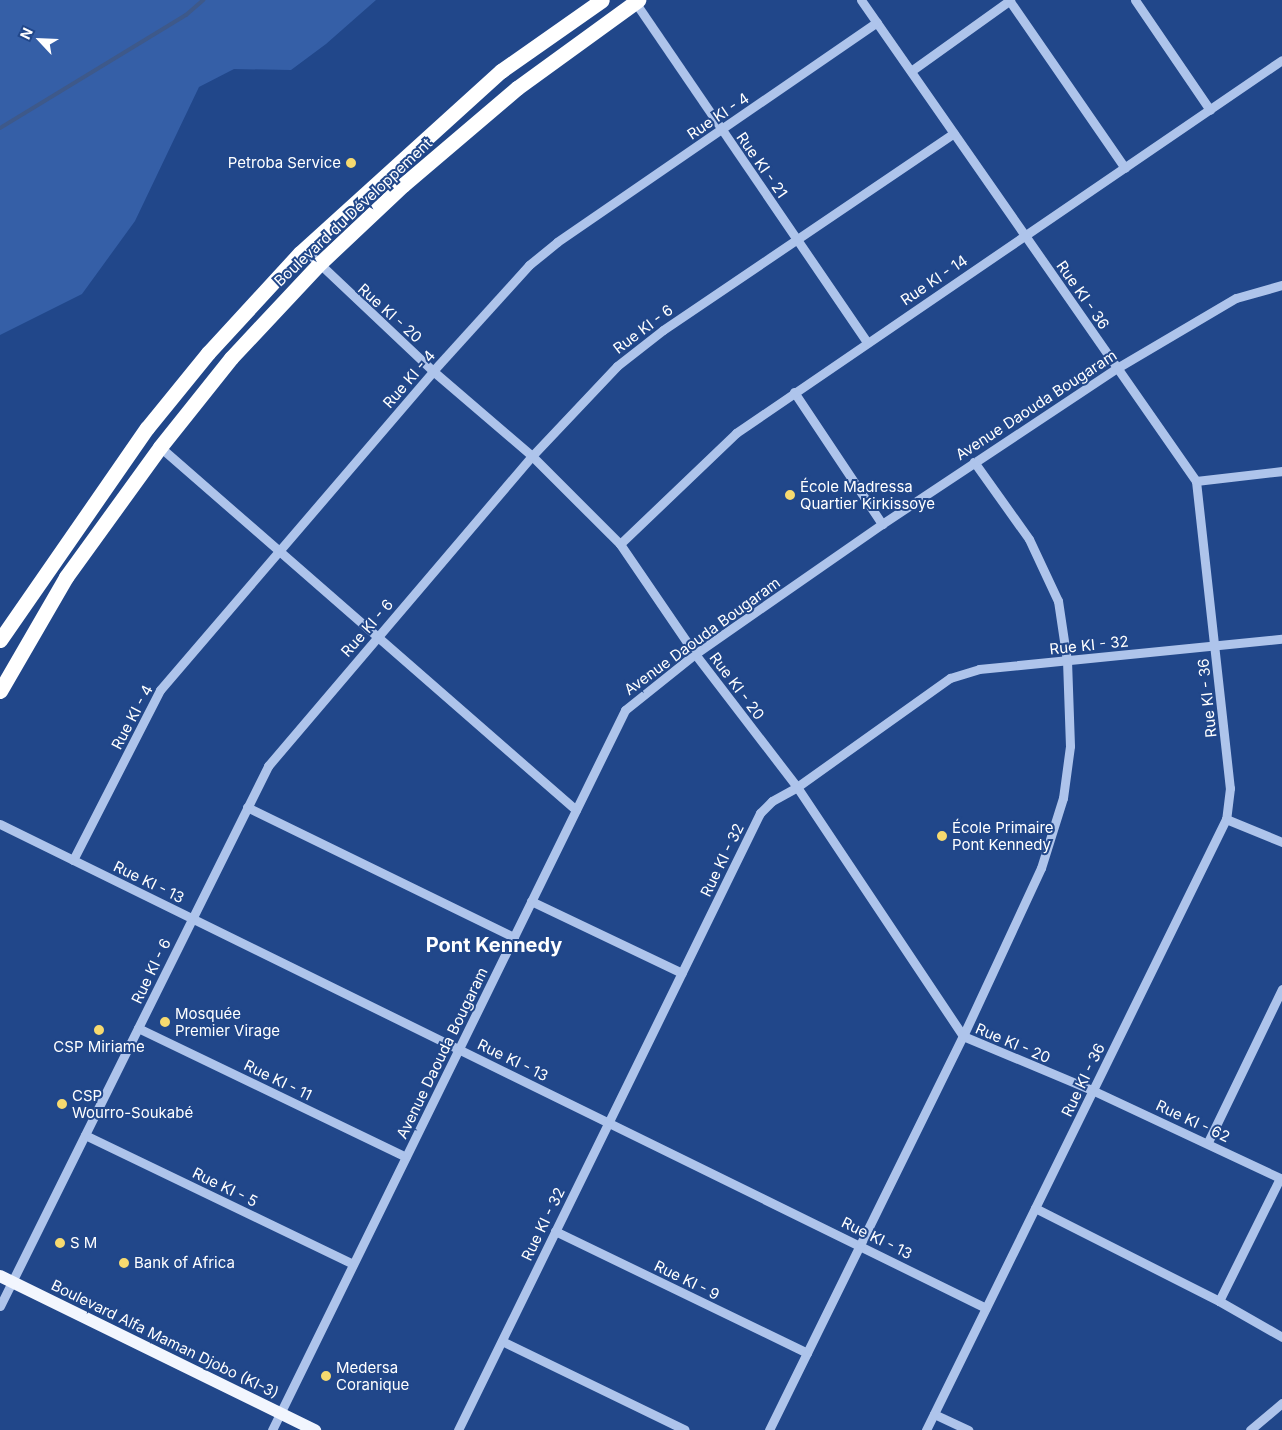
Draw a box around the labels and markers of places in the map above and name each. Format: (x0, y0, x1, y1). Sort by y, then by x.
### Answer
place label: Petroba Service (228, 154, 341, 172)
marker: Petroba Service (345, 157, 357, 169)
place label: École Madressa Quartier Kirkissoye (800, 477, 935, 512)
marker: École Madressa Quartier Kirkissoye (784, 489, 796, 501)
place label: École Primaire Pont Kennedy (952, 818, 1054, 853)
marker: École Primaire Pont Kennedy (936, 830, 948, 842)
place label: Mosquée Premier Virage (175, 1004, 280, 1039)
marker: Mosquée Premier Virage (159, 1016, 171, 1028)
marker: CSP Miriame (93, 1024, 105, 1036)
place label: CSP Miriame (53, 1038, 145, 1056)
place label: CSP Wourro-Soukabé (72, 1086, 193, 1121)
marker: CSP Wourro-Soukabé (56, 1098, 68, 1110)
place label: S M (70, 1234, 97, 1252)
marker: S M (54, 1237, 66, 1249)
place label: Bank of Africa (134, 1254, 235, 1272)
marker: Bank of Africa (118, 1257, 130, 1269)
place label: Medersa Coranique (336, 1358, 409, 1393)
marker: Medersa Coranique (320, 1370, 332, 1382)

